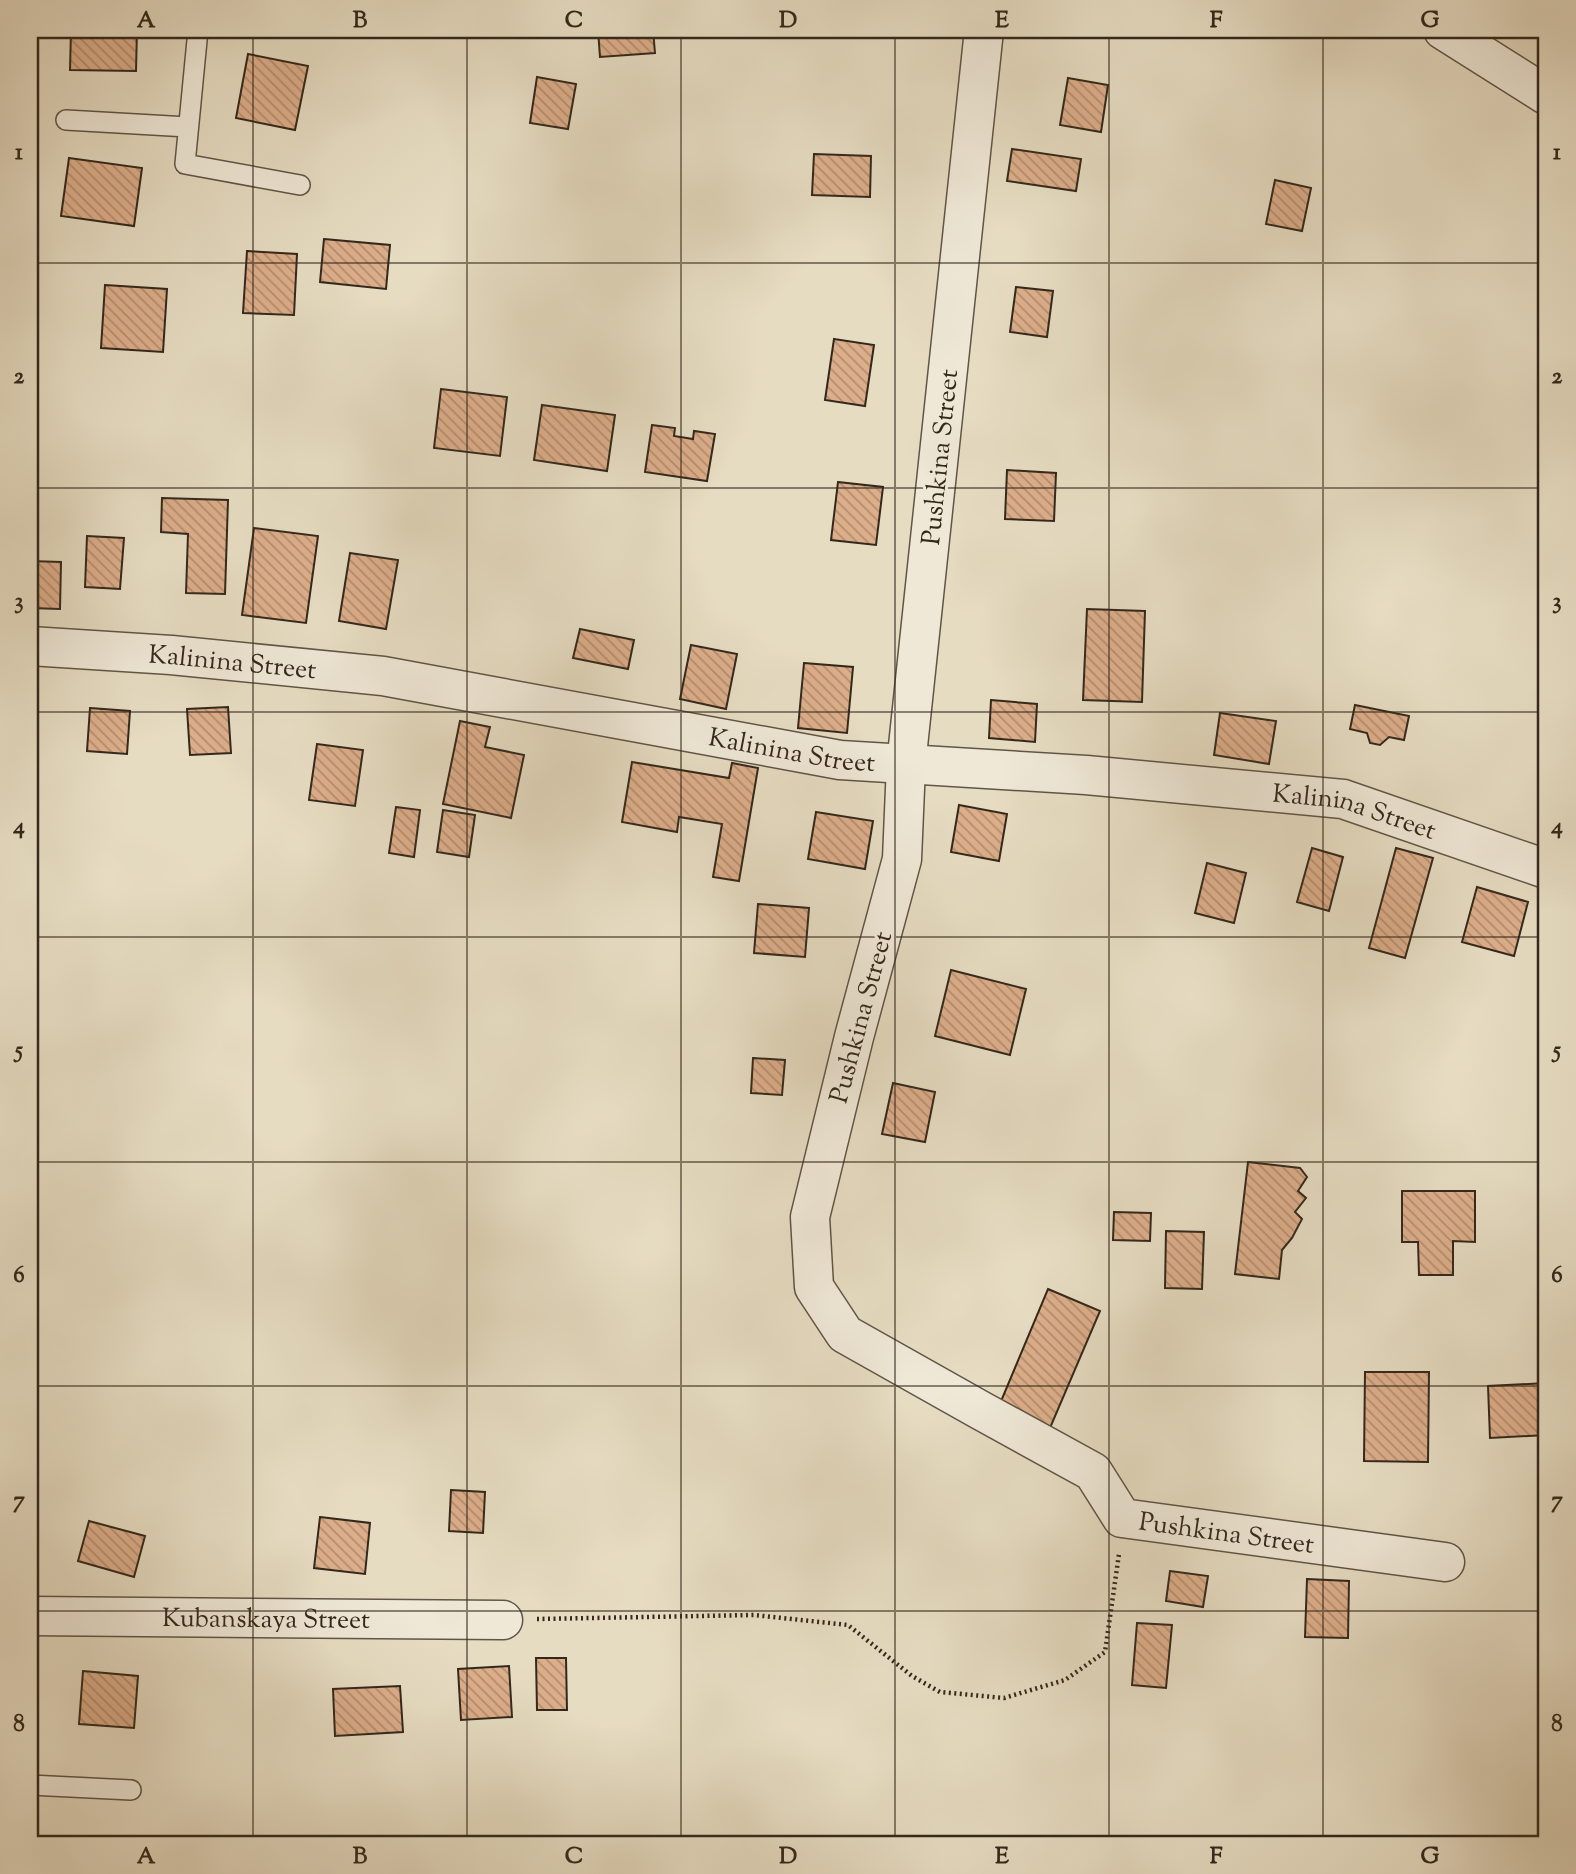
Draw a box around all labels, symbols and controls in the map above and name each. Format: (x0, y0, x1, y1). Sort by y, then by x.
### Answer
text: A (137, 5, 156, 38)
text: B (353, 5, 368, 38)
text: C (565, 5, 583, 38)
text: D (779, 5, 797, 38)
text: E (995, 5, 1009, 38)
text: F (1210, 5, 1223, 38)
text: G (1421, 5, 1440, 38)
text: 1 (15, 137, 23, 170)
text: 1 (1553, 137, 1561, 170)
text: 2 (14, 361, 25, 394)
text: 2 (1552, 361, 1563, 394)
street label: Pushkina Street (914, 368, 969, 547)
text: 3 (14, 586, 24, 619)
text: 3 (1552, 586, 1562, 619)
street label: Kalinina Street (147, 638, 318, 690)
street label: Kalinina Street (705, 720, 876, 783)
street label: Kalinina Street (1271, 776, 1441, 851)
text: 4 (12, 811, 25, 844)
text: 4 (1550, 811, 1563, 844)
street label: Pushkina Street (822, 928, 903, 1108)
text: 5 (13, 1035, 23, 1068)
text: 5 (1551, 1035, 1561, 1068)
text: 6 (13, 1260, 25, 1293)
text: 6 (1551, 1260, 1563, 1293)
text: 7 (13, 1485, 25, 1518)
text: 7 (1551, 1485, 1563, 1518)
street label: Pushkina Street (1136, 1504, 1316, 1565)
street label: Kubanskaya Street (162, 1601, 370, 1640)
text: 8 (13, 1709, 25, 1742)
text: 8 (1551, 1709, 1563, 1742)
text: A (137, 1841, 156, 1874)
text: B (353, 1841, 368, 1874)
text: C (565, 1841, 583, 1874)
text: D (779, 1841, 797, 1874)
text: E (995, 1841, 1009, 1874)
text: F (1210, 1841, 1223, 1874)
text: G (1421, 1841, 1440, 1874)

